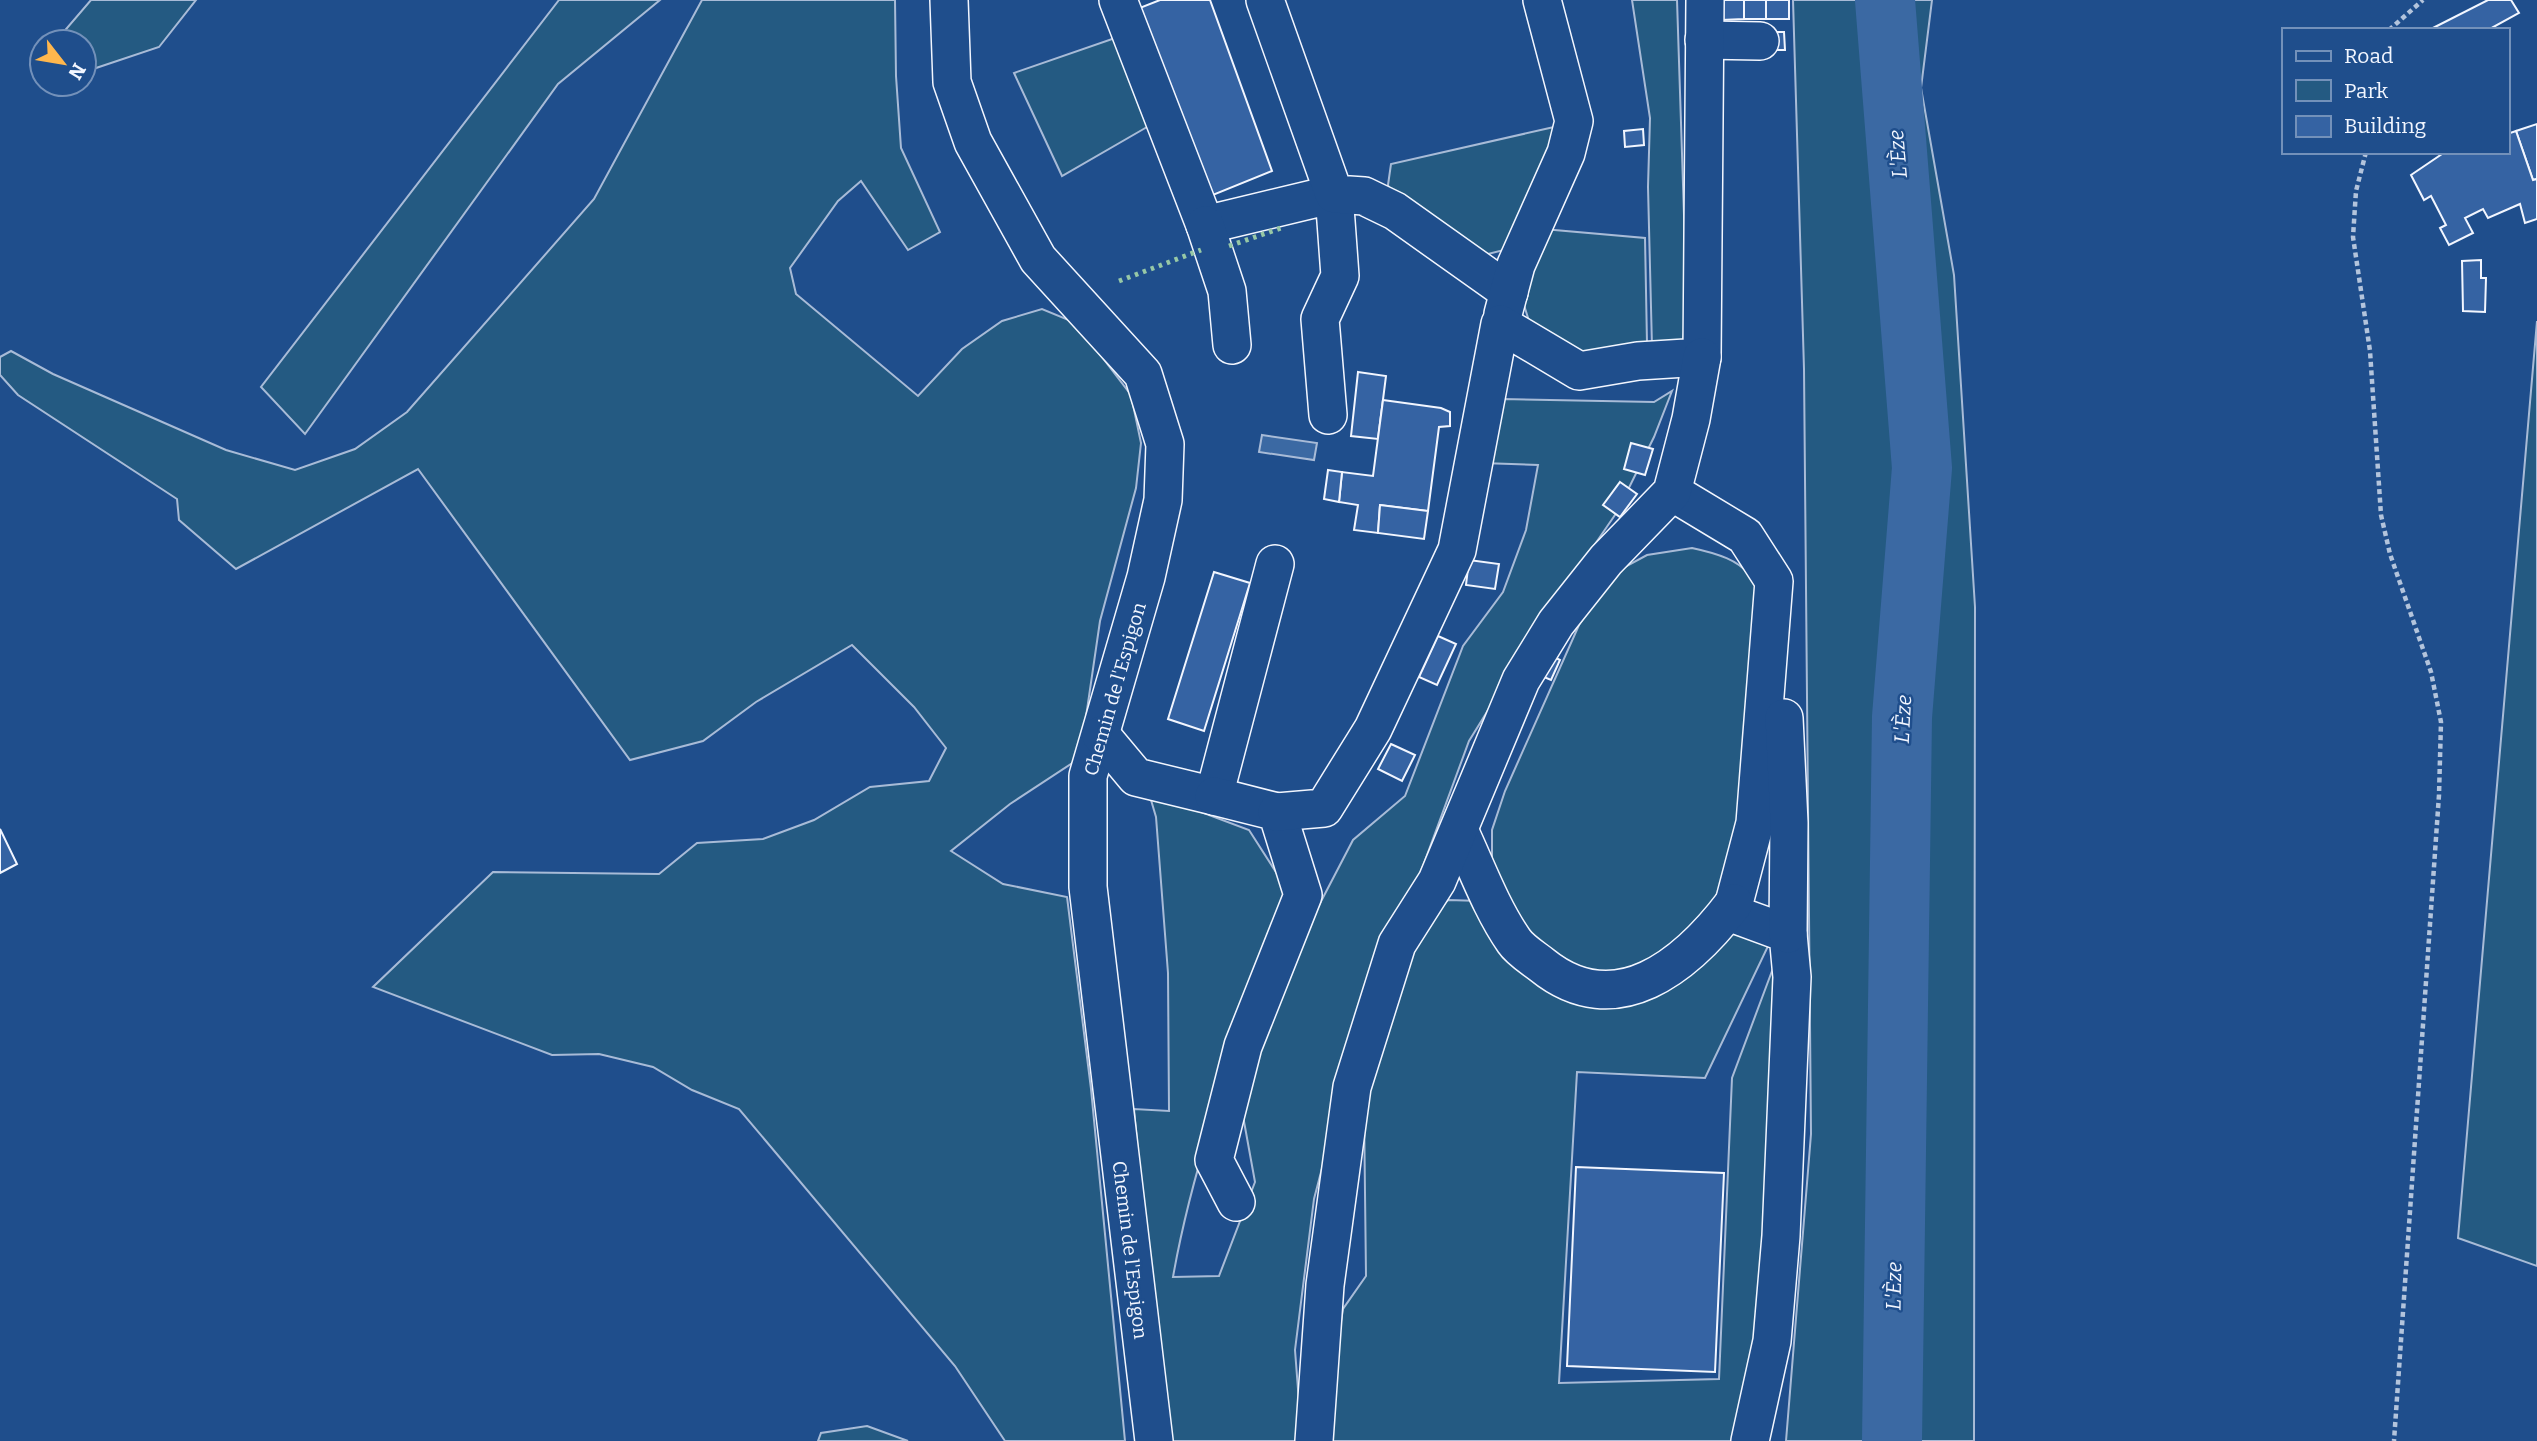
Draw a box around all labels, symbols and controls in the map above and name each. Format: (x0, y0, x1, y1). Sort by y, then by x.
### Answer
north arrow (28, 28, 98, 98)
legend (2282, 28, 2509, 154)
text: Road (2344, 43, 2393, 69)
text: N (63, 59, 91, 84)
text: Park (2344, 78, 2388, 104)
text: Building (2344, 113, 2427, 139)
water label: L'Èze (1883, 128, 1913, 179)
street label: Chemin de l'Espigon (1079, 600, 1151, 778)
water label: L'Èze (1889, 694, 1917, 744)
street label: Chemin de l'Espigon (1108, 1160, 1152, 1340)
water label: L'Èze (1881, 1261, 1907, 1311)

